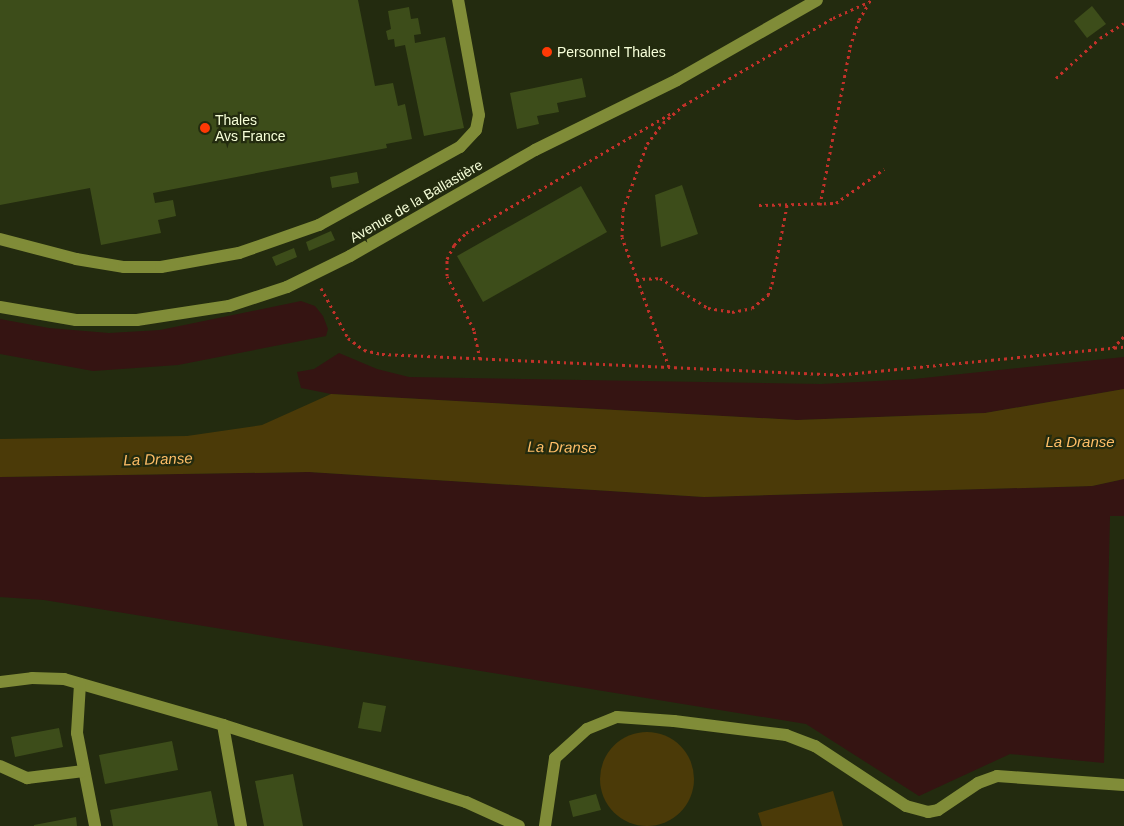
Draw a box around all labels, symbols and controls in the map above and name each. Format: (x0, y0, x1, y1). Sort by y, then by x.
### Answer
place label: Personnel Thales (557, 44, 666, 60)
marker: Personnel Thales (541, 46, 553, 58)
place label: Thales Avs France (215, 112, 286, 144)
marker: Thales Avs France (199, 122, 211, 134)
street label: Avenue de la Ballastière (347, 156, 485, 246)
water label: La Dranse (1045, 433, 1115, 451)
water label: La Dranse (527, 437, 597, 457)
water label: La Dranse (123, 449, 193, 469)

